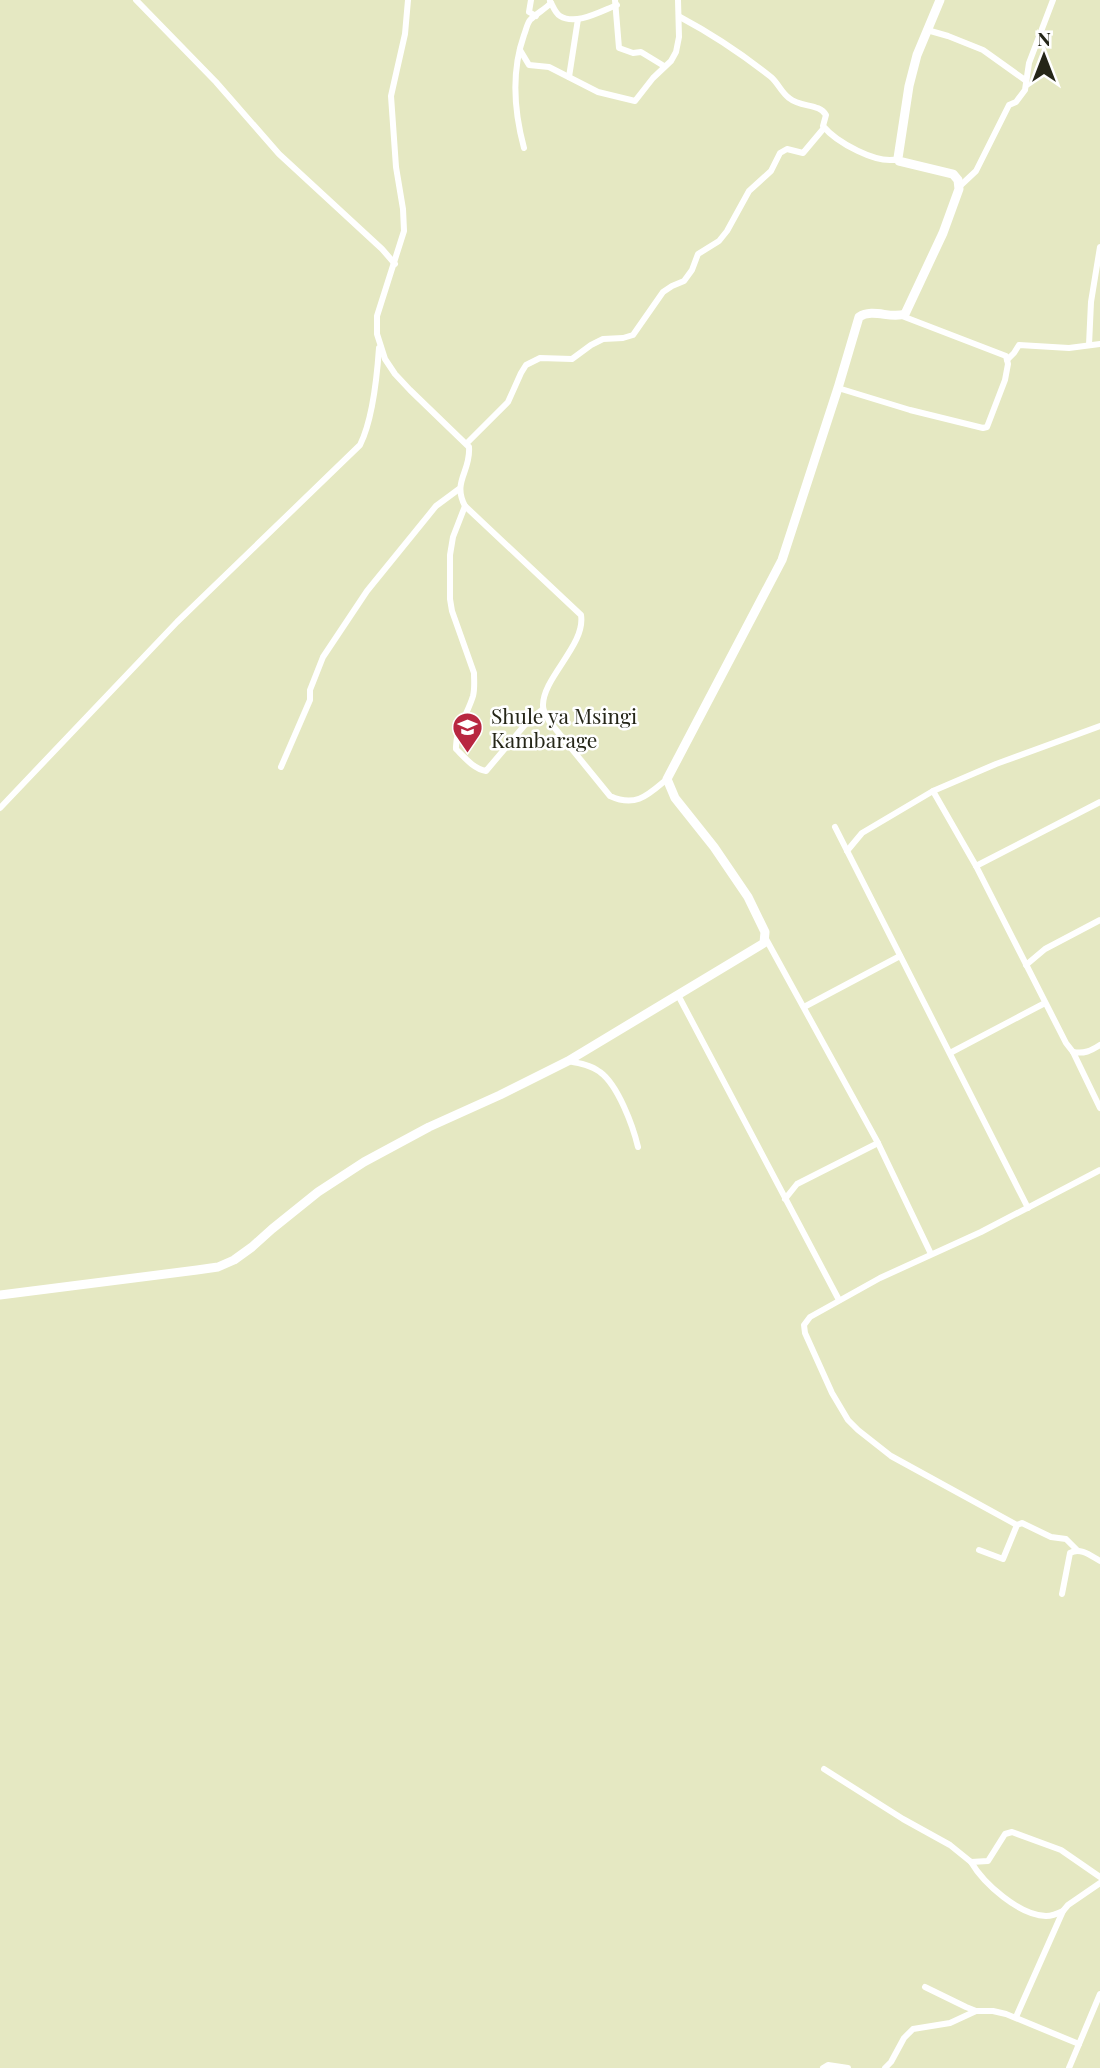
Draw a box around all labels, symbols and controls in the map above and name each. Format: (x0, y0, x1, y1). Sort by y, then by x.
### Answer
north arrow (1009, 21, 1079, 91)
text: N (1037, 25, 1051, 51)
place label: Shule ya Msingi Kambarage (491, 701, 637, 753)
school or university icon: Shule ya Msingi Kambarage (451, 710, 485, 754)

